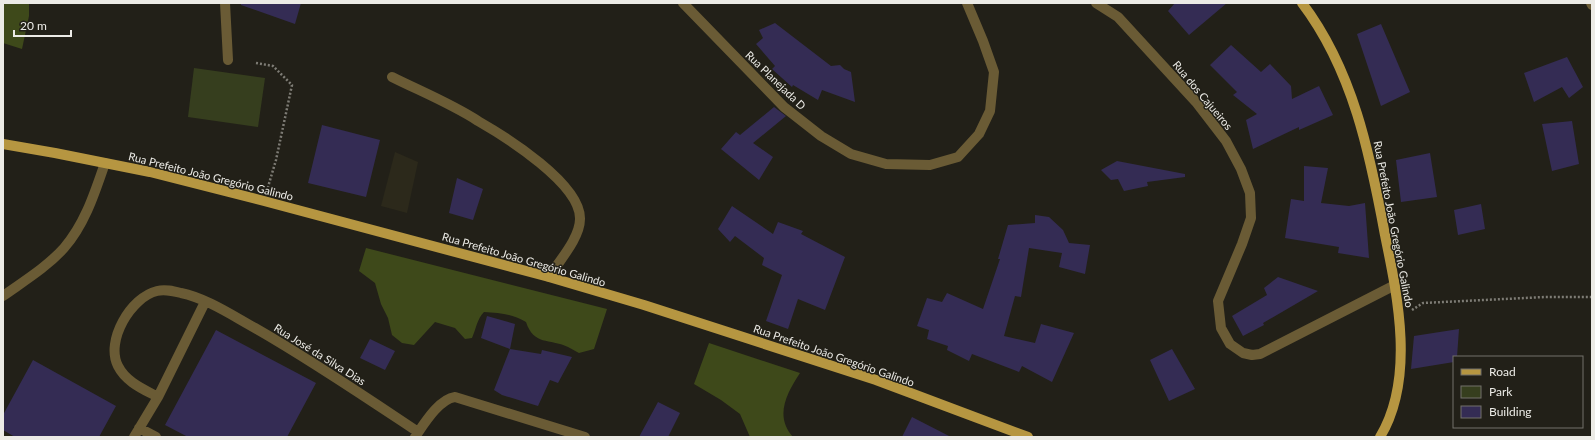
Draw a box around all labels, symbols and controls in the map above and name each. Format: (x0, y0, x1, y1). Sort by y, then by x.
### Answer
scale bar (14, 12, 71, 38)
text: 20 m (20, 18, 47, 33)
street label: Rua Planejada D (743, 48, 809, 112)
street label: Rua dos Cajueiros (1170, 58, 1236, 132)
street label: Rua Prefeito João Gregório Galindo (1371, 140, 1417, 308)
street label: Rua Prefeito João Gregório Galindo (127, 149, 295, 203)
street label: Rua Prefeito João Gregório Galindo (441, 229, 607, 289)
street label: Rua José da Silva Dias (272, 321, 368, 388)
street label: Rua Prefeito João Gregório Galindo (752, 321, 916, 389)
legend (1453, 356, 1583, 428)
text: Road (1489, 364, 1516, 379)
text: Park (1489, 384, 1513, 399)
text: Building (1489, 404, 1532, 419)

